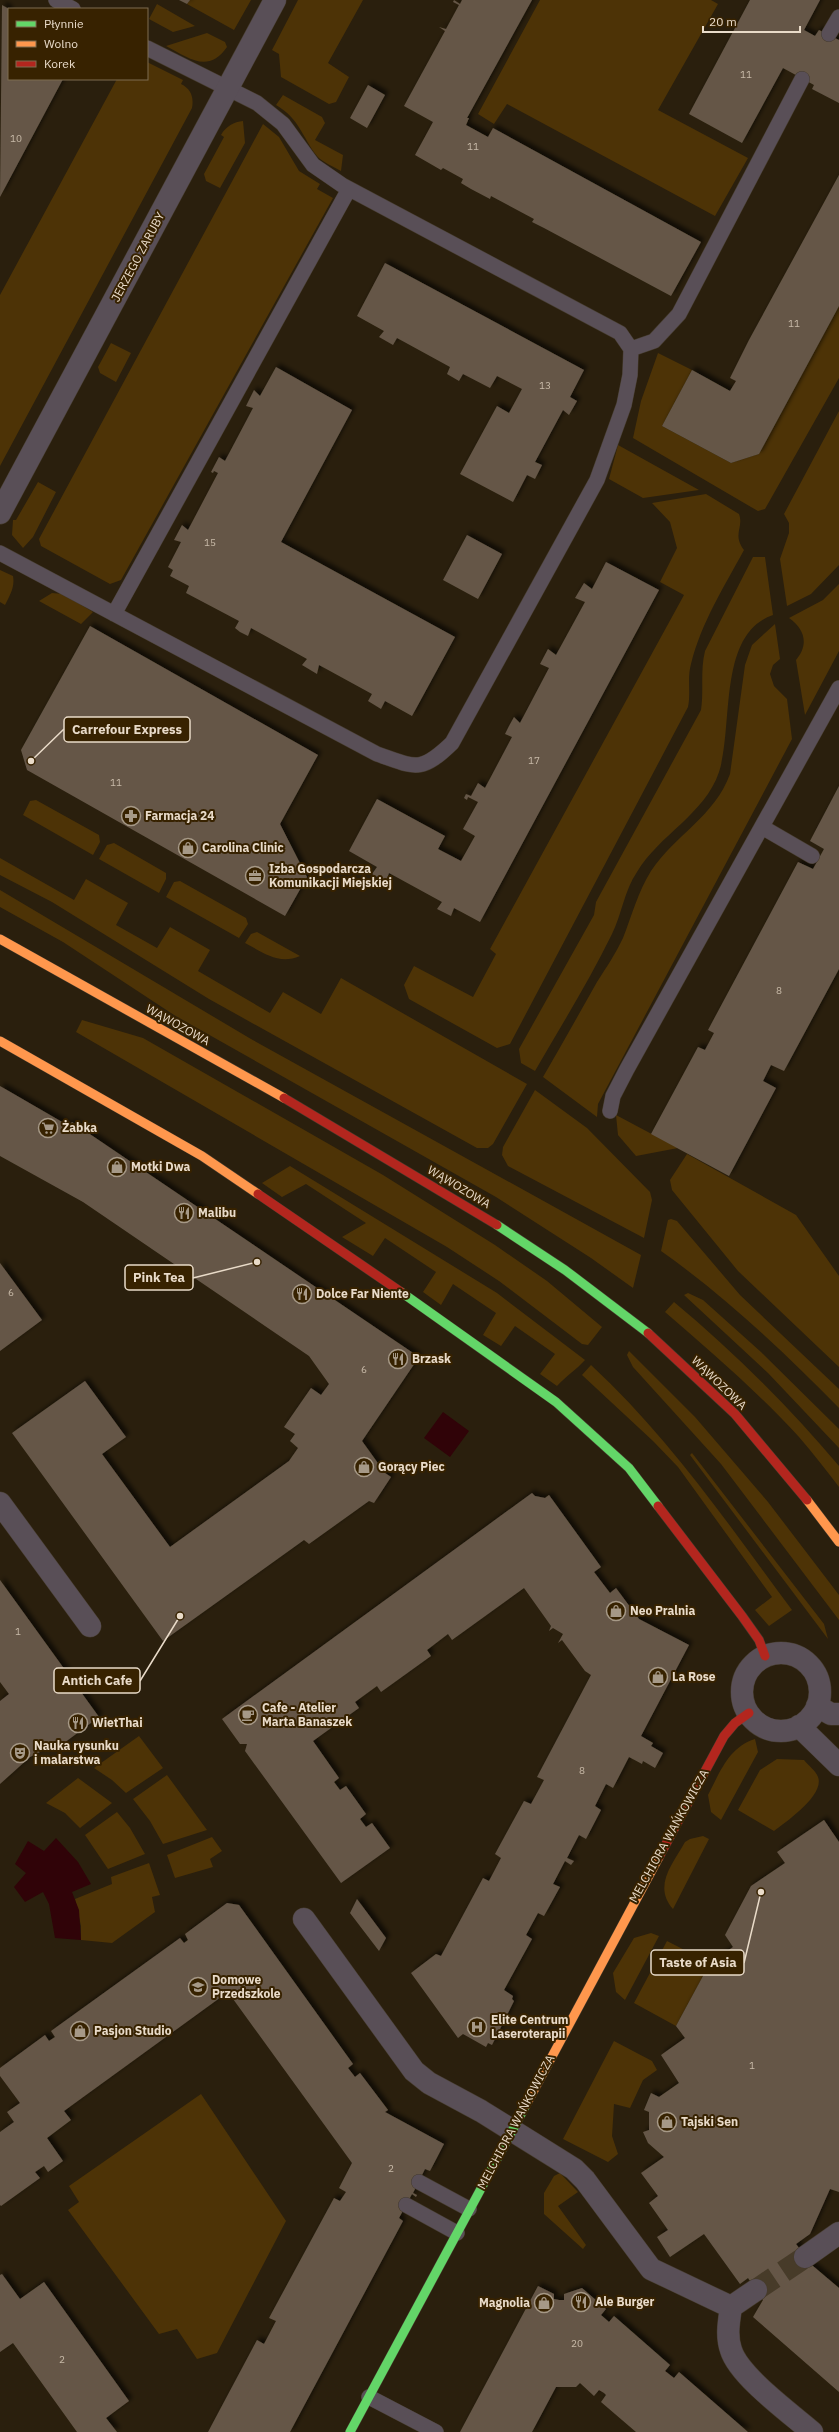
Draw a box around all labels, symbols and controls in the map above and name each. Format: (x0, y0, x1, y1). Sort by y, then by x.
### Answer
legend (8, 8, 148, 80)
scale bar (703, 8, 800, 34)
text: 20 m (709, 14, 737, 29)
text: Płynnie (44, 16, 84, 31)
text: Wolno (44, 36, 78, 51)
text: Korek (44, 56, 76, 71)
house number: 11 (740, 68, 752, 81)
house number: 10 (10, 132, 22, 145)
house number: 11 (467, 140, 479, 153)
street label: JERZEGO ZARUBY (108, 209, 168, 304)
house number: 11 (788, 317, 800, 330)
house number: 13 (539, 379, 551, 392)
house number: 15 (204, 536, 216, 549)
callout: Carrefour Express (64, 717, 190, 742)
text: Carrefour Express (72, 721, 183, 738)
house number: 17 (528, 754, 540, 767)
house number: 11 (110, 776, 122, 789)
pharmacy icon: Farmacja 24 (120, 805, 142, 827)
place label: Farmacja 24 (145, 808, 214, 823)
shop icon: Carolina Clinic (177, 837, 199, 859)
place label: Carolina Clinic (202, 840, 284, 855)
place label: Izba Gospodarcza Komunikacji Miejskiej (269, 861, 392, 890)
office icon: Izba Gospodarcza Komunikacji Miejskiej (244, 865, 266, 887)
house number: 8 (776, 984, 782, 997)
street label: WĄWOZOWA (144, 1001, 213, 1048)
supermarket icon: Żabka (37, 1117, 59, 1139)
place label: Żabka (62, 1120, 97, 1135)
shop icon: Motki Dwa (106, 1156, 128, 1178)
place label: Motki Dwa (131, 1159, 191, 1174)
street label: WĄWOZOWA (425, 1162, 494, 1211)
restaurant icon: Malibu (173, 1202, 195, 1224)
place label: Malibu (198, 1205, 236, 1220)
callout: Pink Tea (125, 1265, 193, 1290)
text: Pink Tea (133, 1269, 185, 1286)
restaurant icon: Dolce Far Niente (291, 1283, 313, 1305)
house number: 6 (8, 1286, 14, 1299)
place label: Dolce Far Niente (316, 1286, 409, 1301)
restaurant icon: Brzask (387, 1348, 409, 1370)
place label: Brzask (412, 1351, 451, 1366)
street label: WĄWOZOWA (689, 1353, 750, 1413)
house number: 6 (361, 1363, 367, 1376)
shop icon: Gorący Piec (353, 1456, 375, 1478)
place label: Gorący Piec (378, 1459, 445, 1474)
shop icon: Neo Pralnia (605, 1600, 627, 1622)
place label: Neo Pralnia (630, 1603, 696, 1618)
house number: 1 (15, 1625, 21, 1638)
shop icon: La Rose (647, 1666, 669, 1688)
callout: Antich Cafe (54, 1668, 140, 1693)
place label: La Rose (672, 1669, 716, 1684)
text: Antich Cafe (62, 1672, 132, 1689)
place label: Cafe - Atelier Marta Banaszek (262, 1700, 352, 1729)
cafe icon: Cafe - Atelier Marta Banaszek (237, 1704, 259, 1726)
restaurant icon: WietThai (67, 1712, 89, 1734)
place label: WietThai (92, 1715, 143, 1730)
place label: Nauka rysunku i malarstwa (34, 1738, 119, 1767)
theatre icon: Nauka rysunku i malarstwa (9, 1742, 31, 1764)
house number: 8 (579, 1764, 585, 1777)
street label: MELCHIORA WAŃKOWICZA (626, 1766, 712, 1905)
callout: Taste of Asia (651, 1950, 744, 1975)
text: Taste of Asia (659, 1954, 737, 1971)
place label: Domowe Przedszkole (212, 1972, 281, 2001)
school or university icon: Domowe Przedszkole (187, 1976, 209, 1998)
place label: Elite Centrum Laseroterapii (491, 2012, 569, 2041)
hospital icon: Elite Centrum Laseroterapii (466, 2016, 488, 2038)
shop icon: Pasjon Studio (69, 2020, 91, 2042)
place label: Pasjon Studio (94, 2023, 172, 2038)
street label: MELCHIORA WAŃKOWICZA (474, 2052, 558, 2192)
house number: 1 (749, 2059, 755, 2072)
shop icon: Tajski Sen (656, 2111, 678, 2133)
place label: Tajski Sen (681, 2114, 738, 2129)
house number: 2 (388, 2162, 394, 2175)
restaurant icon: Ale Burger (570, 2291, 592, 2313)
shop icon: Magnolia (533, 2292, 555, 2314)
place label: Ale Burger (595, 2294, 655, 2309)
place label: Magnolia (479, 2295, 530, 2310)
house number: 20 (571, 2337, 583, 2350)
house number: 2 (59, 2353, 65, 2366)

